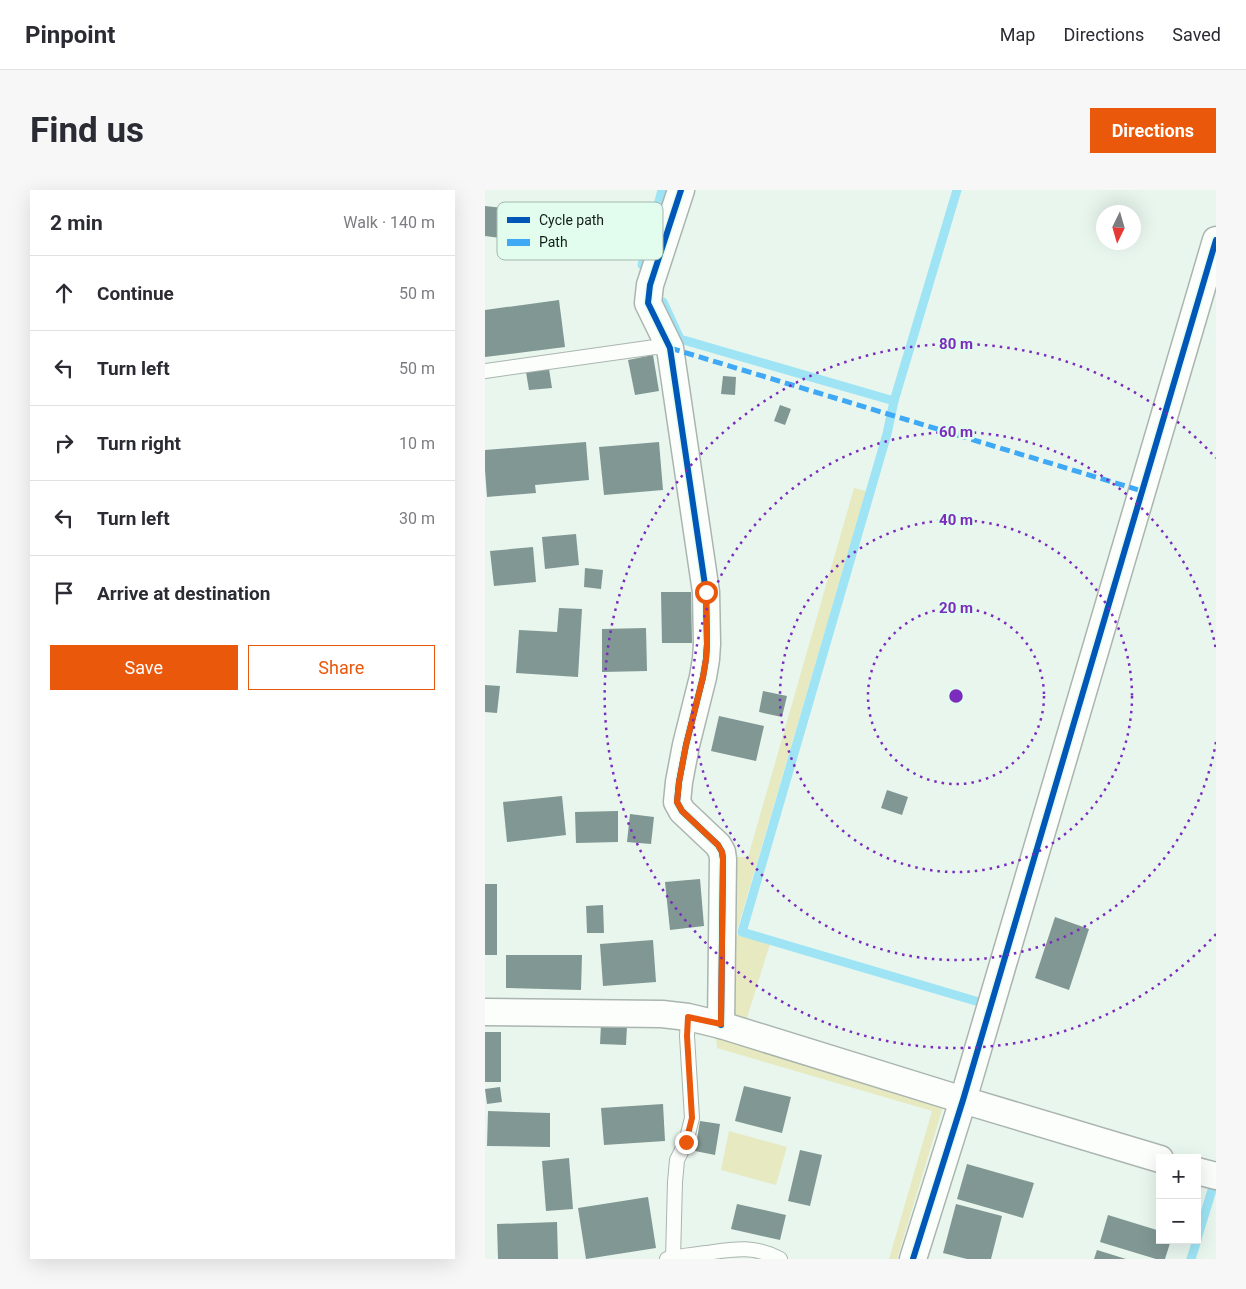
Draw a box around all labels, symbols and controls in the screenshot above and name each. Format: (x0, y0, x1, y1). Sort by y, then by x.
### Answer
text: Pinpoint (25, 21, 115, 49)
text: Map (1000, 24, 1035, 45)
text: Directions (1063, 24, 1144, 45)
text: Saved (1172, 24, 1221, 45)
button: Directions (1090, 108, 1216, 153)
text: Find us (30, 110, 144, 151)
legend (497, 202, 663, 260)
north arrow (1096, 205, 1141, 250)
text: 2 min (50, 211, 103, 235)
text: Cycle path (539, 212, 604, 228)
text: Walk · 140 m (343, 213, 435, 232)
text: Path (539, 234, 568, 250)
icon: ahead (50, 279, 78, 307)
text: Continue (97, 282, 174, 305)
text: 50 m (399, 284, 435, 303)
text: 80 m (939, 335, 973, 353)
icon: left (50, 354, 78, 382)
text: Turn left (97, 357, 170, 380)
text: 50 m (399, 359, 435, 378)
text: 60 m (939, 423, 973, 441)
icon: right (50, 429, 78, 457)
text: Turn right (97, 432, 181, 455)
text: 10 m (399, 434, 435, 453)
icon: left (50, 504, 78, 532)
text: Turn left (97, 507, 170, 530)
text: 30 m (399, 509, 435, 528)
text: 40 m (939, 511, 973, 529)
icon: arrive (50, 579, 78, 607)
route start (695, 581, 718, 604)
text: Arrive at destination (97, 582, 270, 605)
text: 20 m (939, 599, 973, 617)
button: Save (50, 645, 238, 690)
button: Share (248, 645, 435, 690)
centre of rings (947, 687, 965, 705)
route end (675, 1131, 698, 1154)
map controls (1156, 1154, 1201, 1244)
button: + (1156, 1154, 1201, 1199)
button: − (1156, 1199, 1201, 1244)

